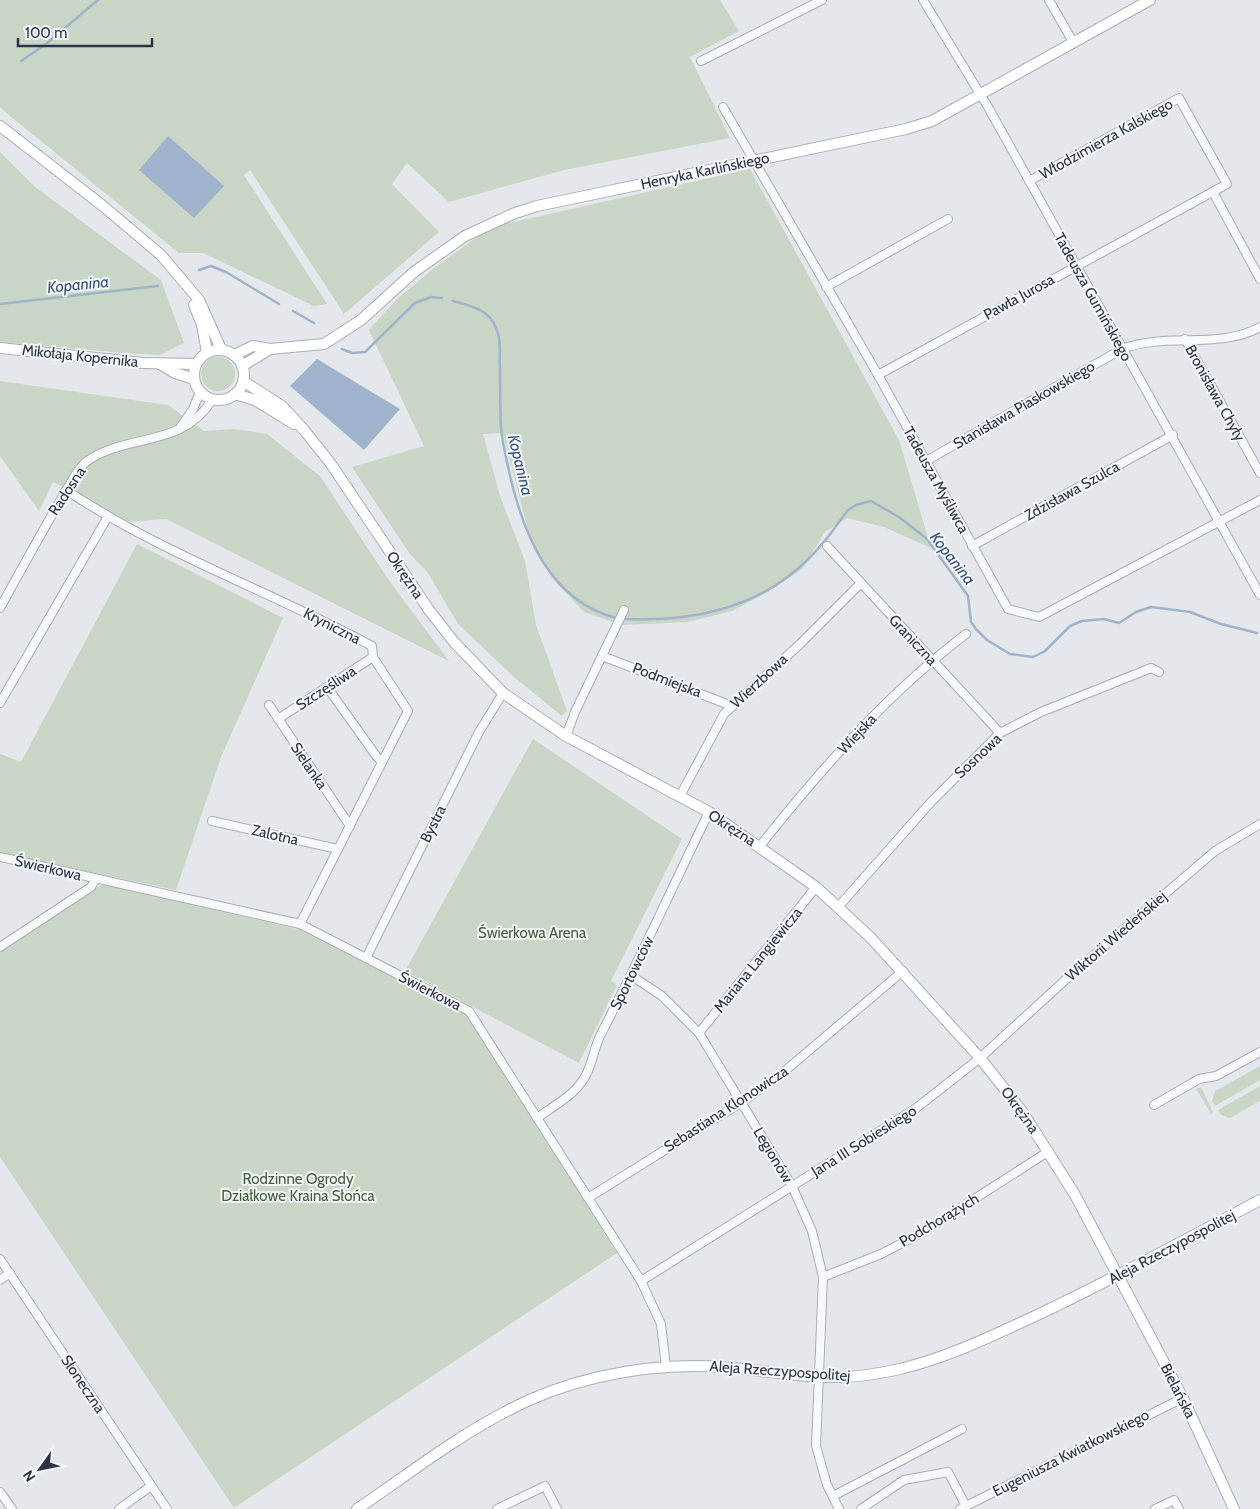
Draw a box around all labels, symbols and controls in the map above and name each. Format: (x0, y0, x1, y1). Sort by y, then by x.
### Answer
scale bar (18, 15, 151, 47)
text: 100 m (25, 24, 67, 42)
street label: Włodzimierza Kalskiego (1036, 95, 1176, 183)
street label: Henryka Karlińskiego (639, 149, 771, 193)
street label: Tadeusza Gumińskiego (1050, 230, 1136, 364)
street label: Pawła Jurosa (980, 270, 1058, 324)
water label: Kopanina (46, 272, 110, 297)
street label: Mikołaja Kopernika (21, 341, 140, 371)
street label: Bronisława Chyły (1181, 342, 1249, 445)
street label: Stanisława Piaskowskiego (950, 357, 1098, 453)
street label: Tadeusza Myśliwca (899, 424, 973, 537)
water label: Kopanina (504, 433, 537, 497)
street label: Zdzisława Szulca (1022, 457, 1123, 524)
street label: Radosna (45, 463, 90, 519)
water label: Kopanina (926, 528, 979, 589)
street label: Okrężna (383, 548, 428, 603)
street label: Kryniczna (300, 604, 364, 648)
street label: Graniczna (885, 611, 942, 670)
street label: Wierzbowa (727, 650, 792, 712)
street label: Podmiejska (630, 659, 705, 702)
street label: Szczęśliwa (293, 662, 360, 714)
street label: Wiejska (834, 710, 881, 758)
street label: Sosnowa (951, 729, 1006, 782)
street label: Sielanka (287, 739, 332, 793)
street label: Bystra (416, 802, 450, 846)
street label: Okrężna (705, 806, 760, 850)
street label: Zalotna (250, 821, 301, 849)
street label: Świerkowa (13, 851, 84, 885)
street label: Wiktorii Wiedeńskiej (1062, 887, 1170, 985)
street label: Mariana Langiewicza (710, 903, 806, 1016)
park label: Świerkowa Arena (478, 923, 587, 942)
street label: Sportowców (606, 933, 658, 1013)
street label: Świerkowa (396, 967, 465, 1015)
street label: Sebastiana Klonowicza (661, 1062, 792, 1156)
street label: Okrężna (997, 1083, 1043, 1137)
street label: Jana III Sobieskiego (807, 1101, 920, 1181)
street label: Legionów (749, 1124, 797, 1186)
park label: Rodzinne Ogrody Działkowe Kraina Słońca (221, 1170, 376, 1205)
street label: Podchorążych (896, 1189, 982, 1251)
street label: Aleja Rzeczypospolitej (1105, 1206, 1239, 1288)
street label: Słoneczna (57, 1352, 109, 1417)
street label: Aleja Rzeczypospolitej (709, 1357, 851, 1385)
street label: Bielańska (1157, 1361, 1200, 1422)
street label: Eugeniusza Kwiatkowskiego (990, 1406, 1152, 1500)
north arrow (15, 1444, 65, 1494)
text: N (19, 1467, 39, 1485)

